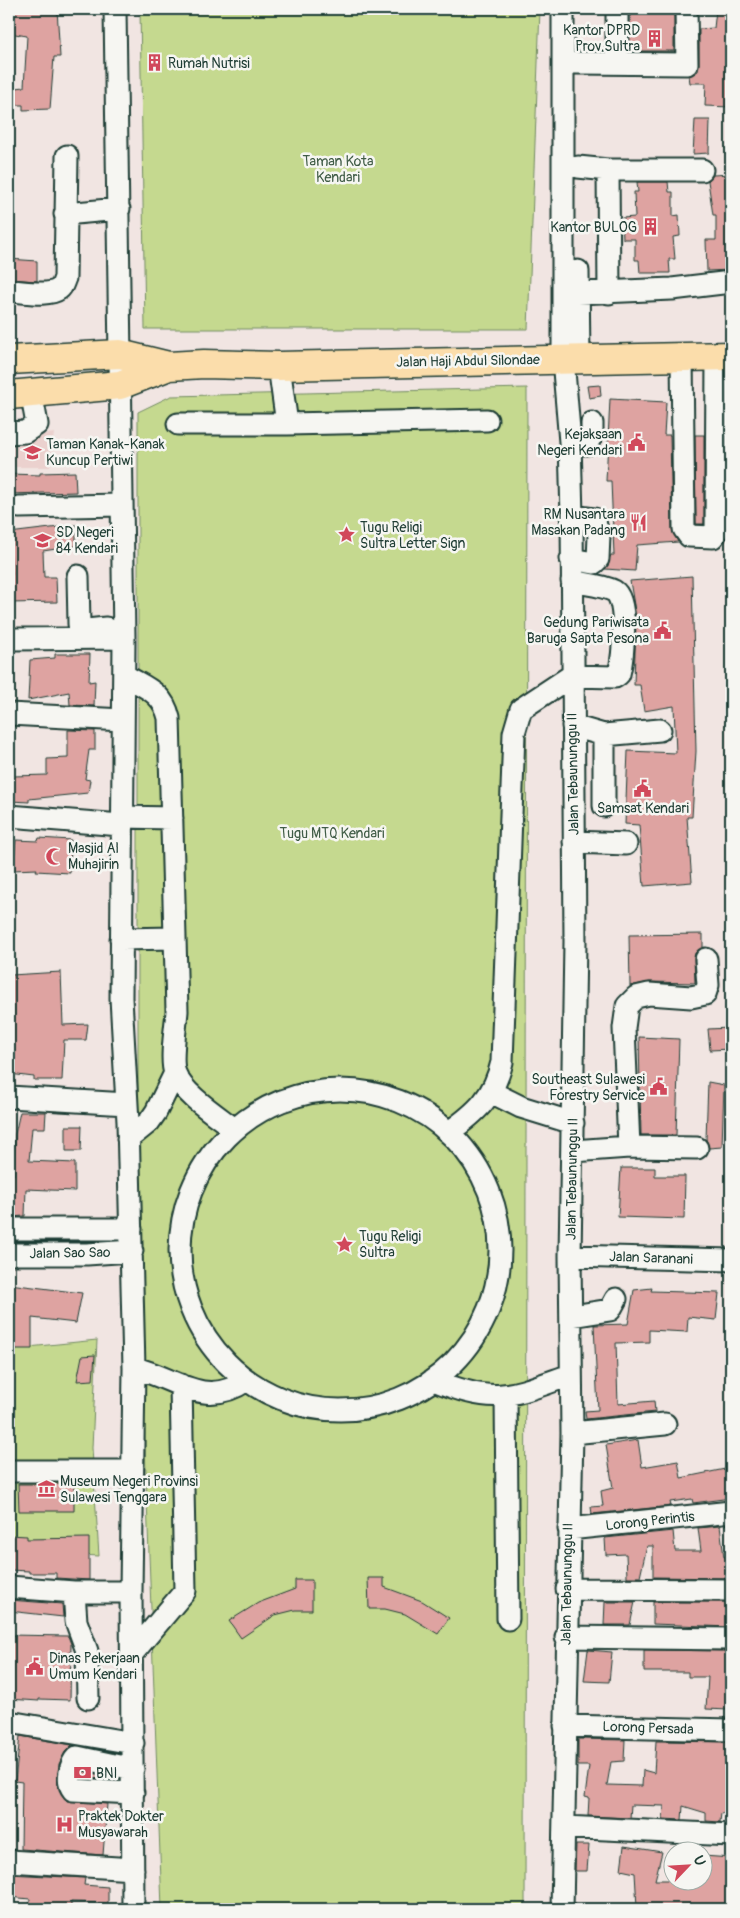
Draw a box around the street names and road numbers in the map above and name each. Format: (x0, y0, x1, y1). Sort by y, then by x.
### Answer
street label: Jalan Haji Abdul Silondae (396, 351, 540, 371)
street label: Jalan Tebaununggu II (563, 713, 583, 835)
street label: Jalan Tebaununggu II (562, 1118, 582, 1240)
street label: Jalan Sao Sao (29, 1244, 111, 1262)
street label: Jalan Saranani (609, 1248, 694, 1268)
street label: Lorong Perintis (605, 1508, 696, 1534)
street label: Jalan Tebaununggu II (557, 1523, 577, 1645)
street label: Lorong Persada (602, 1718, 694, 1738)

